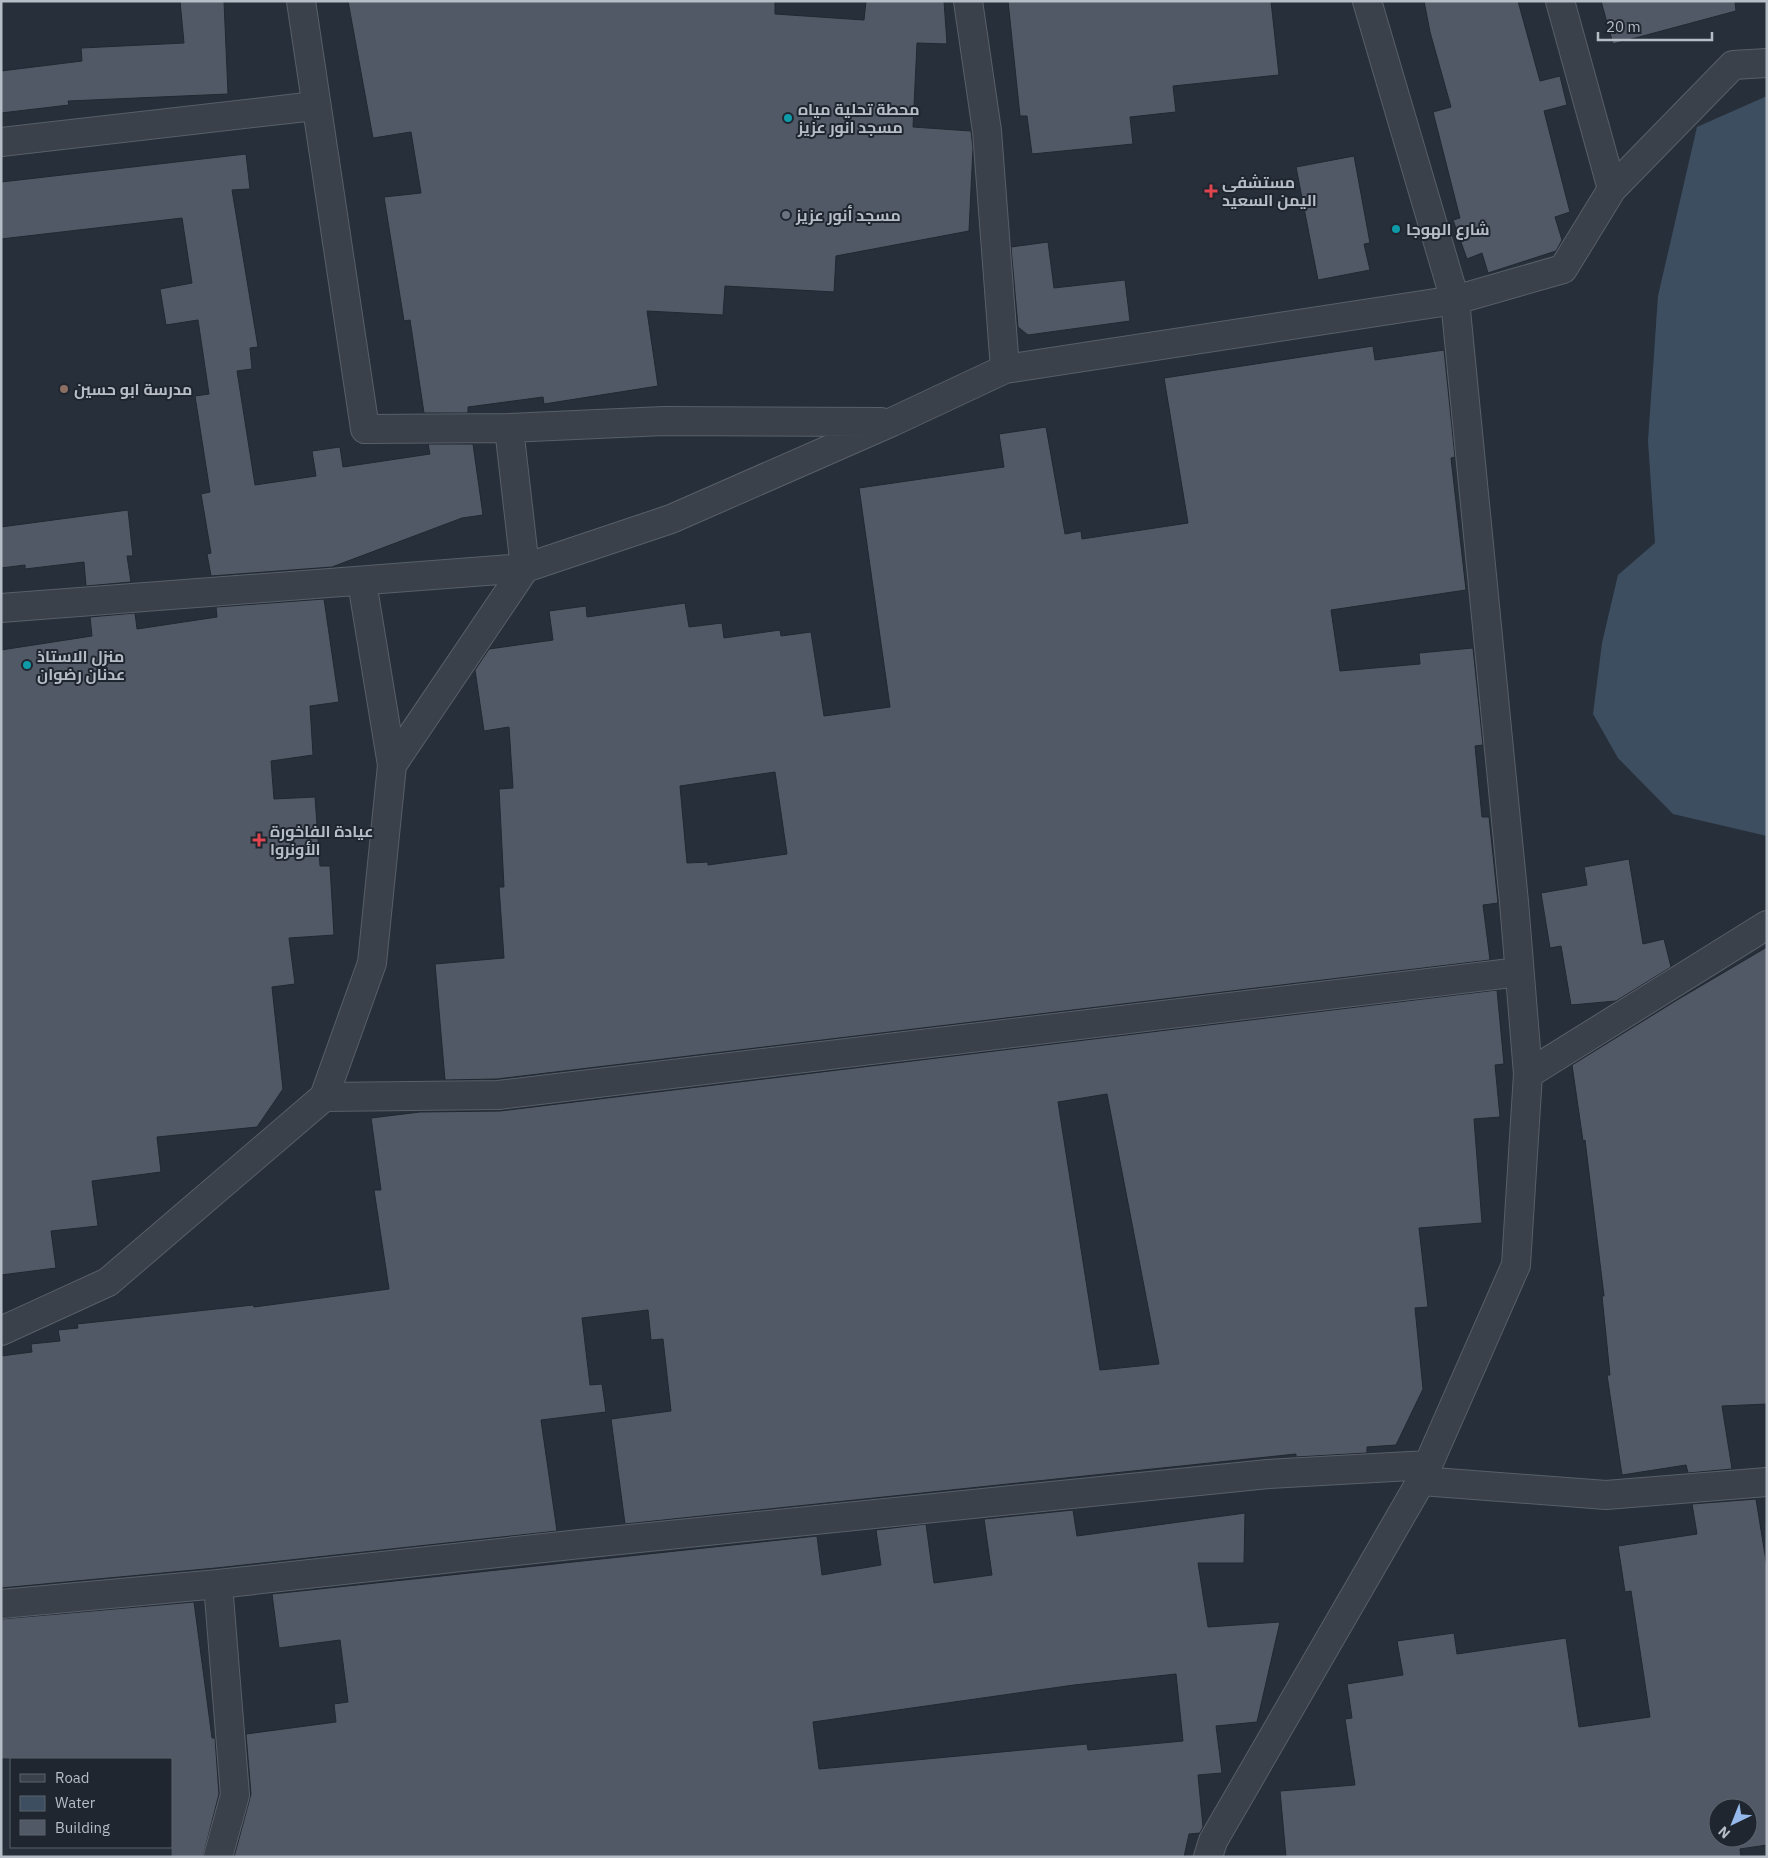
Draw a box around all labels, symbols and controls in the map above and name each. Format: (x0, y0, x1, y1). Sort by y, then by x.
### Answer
scale bar (1598, 10, 1712, 42)
text: 20 m (1606, 17, 1641, 36)
place label: محطة تحلية مياه مسجد انور عزيز (797, 99, 920, 137)
marker: محطة تحلية مياه مسجد انور عزيز (782, 112, 794, 124)
place label: مستشفى اليمن السعيد (1222, 172, 1317, 210)
marker: مستشفى اليمن السعيد (1204, 184, 1218, 198)
place label: مسجد أنور عزيز (795, 205, 901, 225)
marker: مسجد أنور عزيز (780, 209, 792, 221)
place label: شارع الهوجا (1406, 219, 1490, 240)
marker: شارع الهوجا (1390, 223, 1402, 235)
place label: مدرسة ابو حسين (74, 379, 192, 399)
marker: مدرسة ابو حسين (58, 383, 70, 395)
place label: منزل الاستاذ عدنان رضوان (37, 646, 125, 684)
marker: منزل الاستاذ عدنان رضوان (21, 659, 33, 671)
place label: عيادة الفاخورة الأونروا (270, 821, 374, 859)
marker: عيادة الفاخورة الأونروا (252, 833, 266, 847)
legend (10, 1758, 172, 1848)
text: Road (55, 1768, 90, 1787)
text: Water (55, 1793, 96, 1812)
north arrow (1708, 1798, 1758, 1848)
text: Building (55, 1818, 110, 1837)
text: N (1714, 1822, 1734, 1843)

